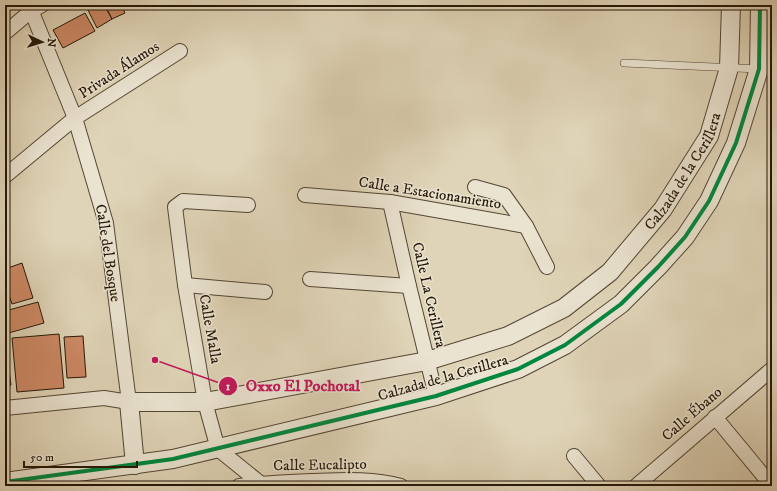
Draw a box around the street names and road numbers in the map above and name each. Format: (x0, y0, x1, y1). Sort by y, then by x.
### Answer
street label: Privada Álamos (75, 36, 163, 103)
street label: Calzada de la Cerillera (640, 110, 725, 234)
street label: Calle a Estacionamiento (357, 172, 503, 214)
street label: Calle del Bosque (91, 203, 125, 303)
street label: Calle La Cerillera (408, 240, 451, 350)
street label: Calle Malla (195, 293, 226, 366)
street label: Calzada de la Cerillera (376, 350, 511, 406)
street label: Calle Ébano (658, 383, 726, 445)
street label: Calle Eucalipto (273, 455, 367, 475)

